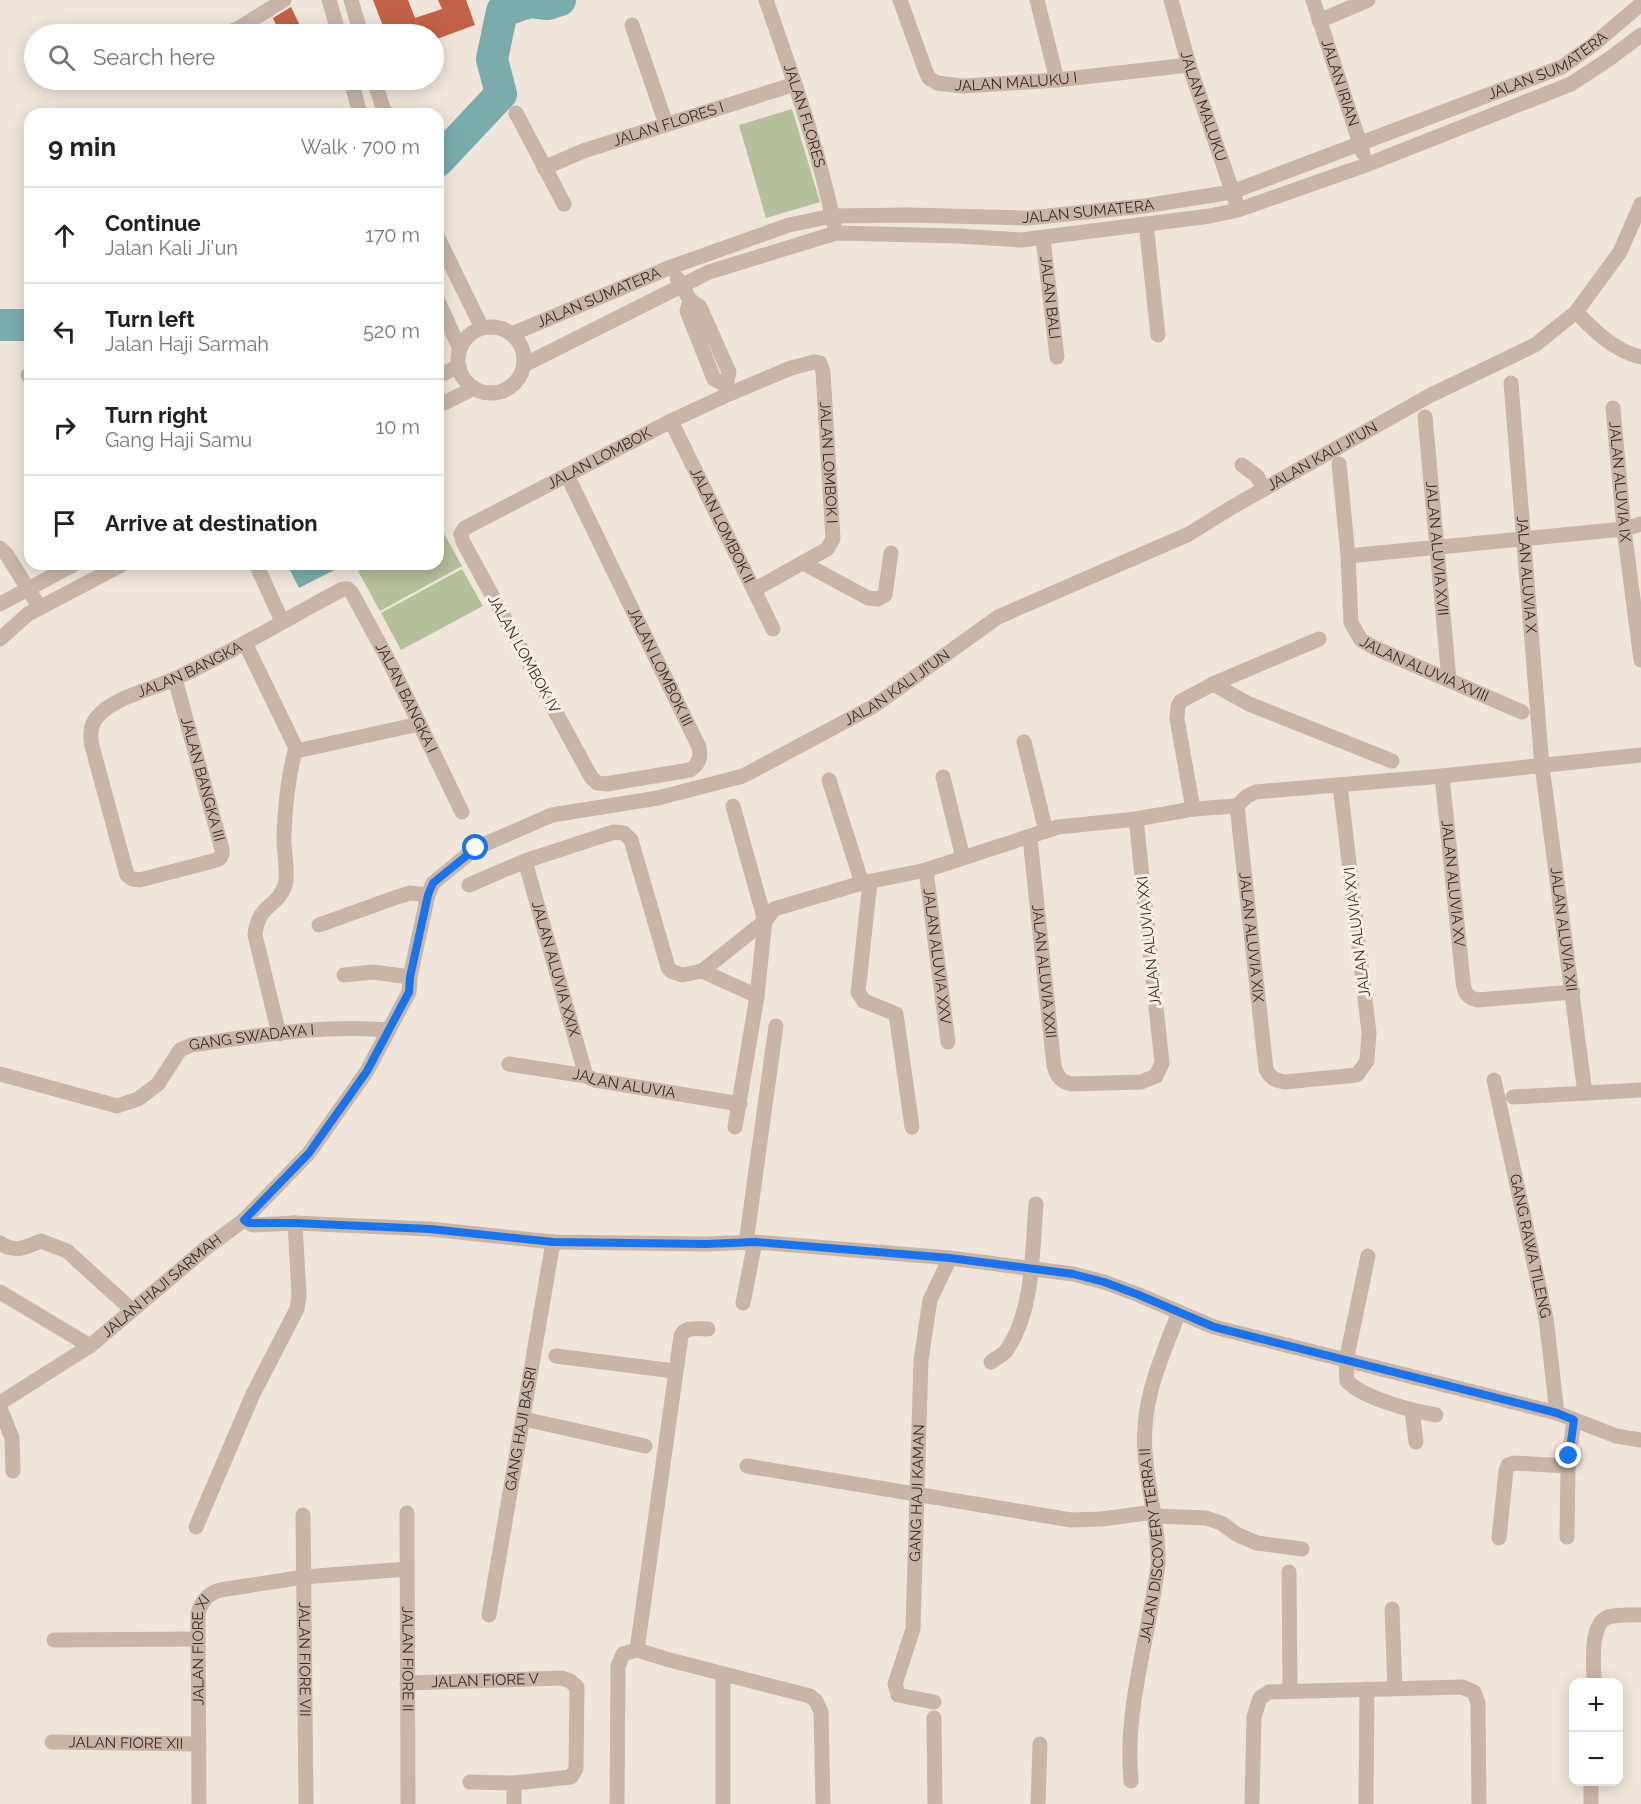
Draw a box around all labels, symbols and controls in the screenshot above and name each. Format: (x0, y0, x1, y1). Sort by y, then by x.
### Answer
search box (24, 24, 444, 90)
street label: JALAN SUMATERA (1485, 28, 1611, 103)
street label: JALAN IRIAN (1317, 37, 1363, 128)
icon: search (45, 41, 78, 74)
text: Search here (93, 44, 215, 70)
street label: JALAN MALUKU (1177, 49, 1230, 164)
street label: JALAN FLORES (780, 61, 829, 170)
street label: JALAN MALUKU I (954, 69, 1078, 95)
street label: JALAN FLORES I (611, 98, 726, 150)
text: 9 min (48, 132, 116, 162)
text: Walk · 700 m (301, 135, 420, 159)
street label: JALAN SUMATERA (1022, 196, 1155, 227)
text: Continue (105, 210, 201, 236)
icon: ahead (48, 219, 81, 252)
text: 170 m (365, 223, 420, 247)
text: Jalan Kali Ji'un (105, 236, 238, 260)
street label: JALAN BALI (1036, 255, 1064, 340)
street label: JALAN SUMATERA (534, 264, 663, 331)
text: Turn left (105, 306, 195, 332)
icon: left (48, 315, 81, 348)
text: 520 m (363, 319, 420, 343)
text: Jalan Haji Sarmah (105, 332, 269, 356)
street label: JALAN LOMBOK I (816, 401, 841, 524)
text: Turn right (105, 402, 208, 428)
icon: right (48, 411, 81, 444)
text: 10 m (376, 415, 420, 439)
street label: JALAN KALI JI'UN (1264, 418, 1381, 495)
street label: JALAN ALUVIA IX (1605, 420, 1635, 544)
street label: JALAN LOMBOK (544, 424, 655, 493)
text: Gang Haji Samu (105, 428, 252, 452)
street label: JALAN LOMBOK II (686, 465, 758, 586)
street label: JALAN ALUVIA XVII (1422, 480, 1452, 617)
icon: arrive (48, 507, 81, 540)
text: Arrive at destination (105, 510, 318, 536)
street label: JALAN ALUVIA X (1513, 515, 1540, 634)
street label: JALAN LOMBOK IV (484, 592, 564, 716)
street label: JALAN LOMBOK III (624, 604, 696, 729)
street label: JALAN ALUVIA XVIII (1357, 632, 1491, 705)
street label: JALAN BANGKA (135, 638, 245, 701)
street label: JALAN BANGKA I (371, 639, 441, 756)
street label: JALAN KALI JI'UN (841, 646, 953, 729)
street label: JALAN BANGKA III (177, 715, 228, 843)
street label: JALAN ALUVIA XV (1438, 819, 1468, 948)
route start (462, 834, 488, 860)
street label: JALAN ALUVIA XVI (1340, 866, 1374, 998)
street label: JALAN ALUVIA XII (1546, 866, 1581, 992)
street label: JALAN ALUVIA XIX (1235, 871, 1268, 1004)
street label: JALAN ALUVIA XXI (1133, 875, 1165, 1007)
street label: JALAN ALUVIA XXV (919, 887, 955, 1025)
street label: JALAN ALUVIA XXIX (528, 899, 584, 1039)
street label: JALAN ALUVIA XXII (1028, 903, 1060, 1039)
street label: GANG SWADAYA I (188, 1021, 315, 1054)
street label: JALAN ALUVIA (571, 1065, 677, 1102)
street label: GANG RAWA TILENG (1506, 1172, 1555, 1320)
street label: JALAN HAJI SARMAH (98, 1231, 225, 1341)
street label: GANG HAJI BASRI (501, 1365, 540, 1492)
street label: GANG HAJI KAMAN (906, 1424, 928, 1562)
route end (1555, 1442, 1581, 1468)
street label: JALAN DISCOVERY TERRA II (1136, 1448, 1167, 1644)
street label: JALAN FIORE XI (189, 1591, 214, 1706)
street label: JALAN FIORE VII (295, 1601, 314, 1717)
street label: JALAN FIORE II (398, 1606, 417, 1712)
street label: JALAN FIORE V (431, 1670, 539, 1691)
map controls (1569, 1678, 1623, 1786)
button: + (1569, 1678, 1623, 1732)
button: − (1569, 1732, 1623, 1786)
street label: JALAN FIORE XII (68, 1733, 184, 1753)

